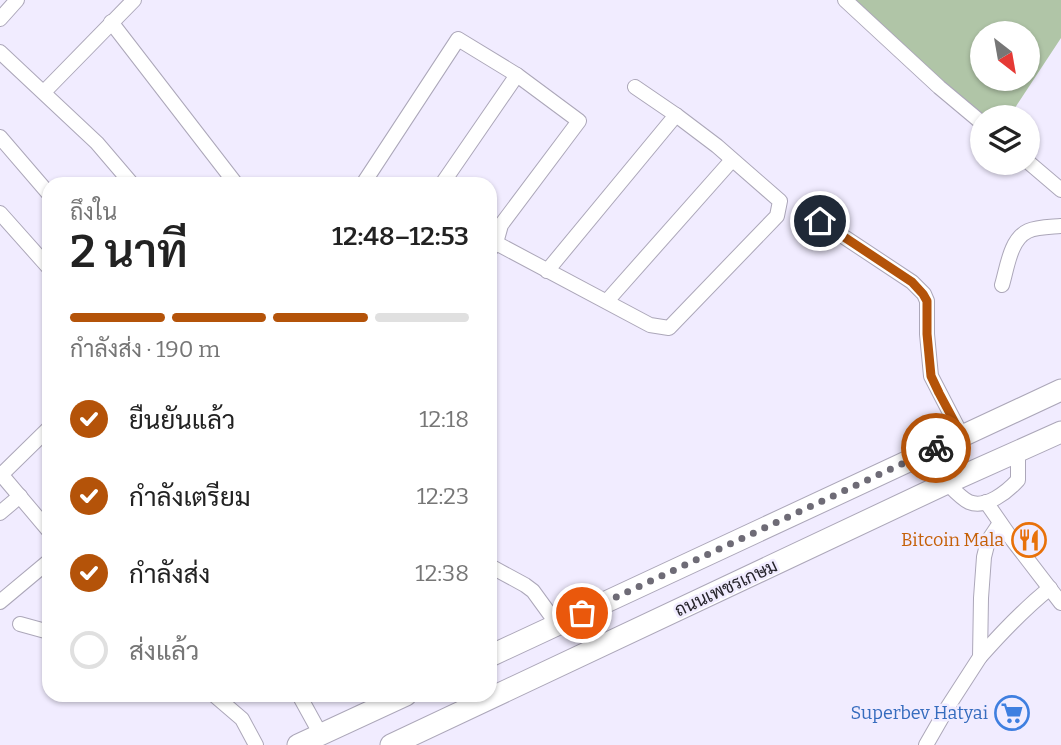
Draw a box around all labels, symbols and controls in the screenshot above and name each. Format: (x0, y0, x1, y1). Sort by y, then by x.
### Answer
north arrow (970, 21, 1040, 91)
map controls (970, 21, 1040, 175)
button: layers (970, 105, 1040, 175)
pin (790, 191, 850, 251)
text: ถึงใน (70, 198, 117, 226)
icon: home (801, 202, 839, 240)
text: 12:48–12:53 (332, 221, 469, 252)
text: 2 นาที (70, 224, 188, 279)
text: กำลังส่ง · 190 m (70, 335, 220, 363)
icon: check (70, 400, 108, 438)
text: ยืนยันแล้ว (129, 405, 235, 436)
text: 12:18 (419, 405, 469, 433)
courier (901, 413, 971, 483)
icon: bike (917, 429, 955, 467)
icon: check (70, 477, 108, 515)
text: กำลังเตรียม (129, 482, 251, 513)
text: 12:23 (417, 482, 469, 510)
restaurant icon: Bitcoin Mala (1010, 521, 1048, 559)
place label: Bitcoin Mala (901, 529, 1004, 551)
icon: check (70, 554, 108, 592)
street label: ถนนเพชรเกษม (671, 555, 781, 621)
text: กำลังส่ง (129, 559, 210, 590)
text: 12:38 (415, 559, 469, 587)
pin (552, 583, 612, 643)
icon: bag (563, 594, 601, 632)
text: ส่งแล้ว (129, 636, 199, 667)
supermarket icon: Superbev Hatyai (993, 694, 1031, 732)
place label: Superbev Hatyai (851, 702, 988, 724)

